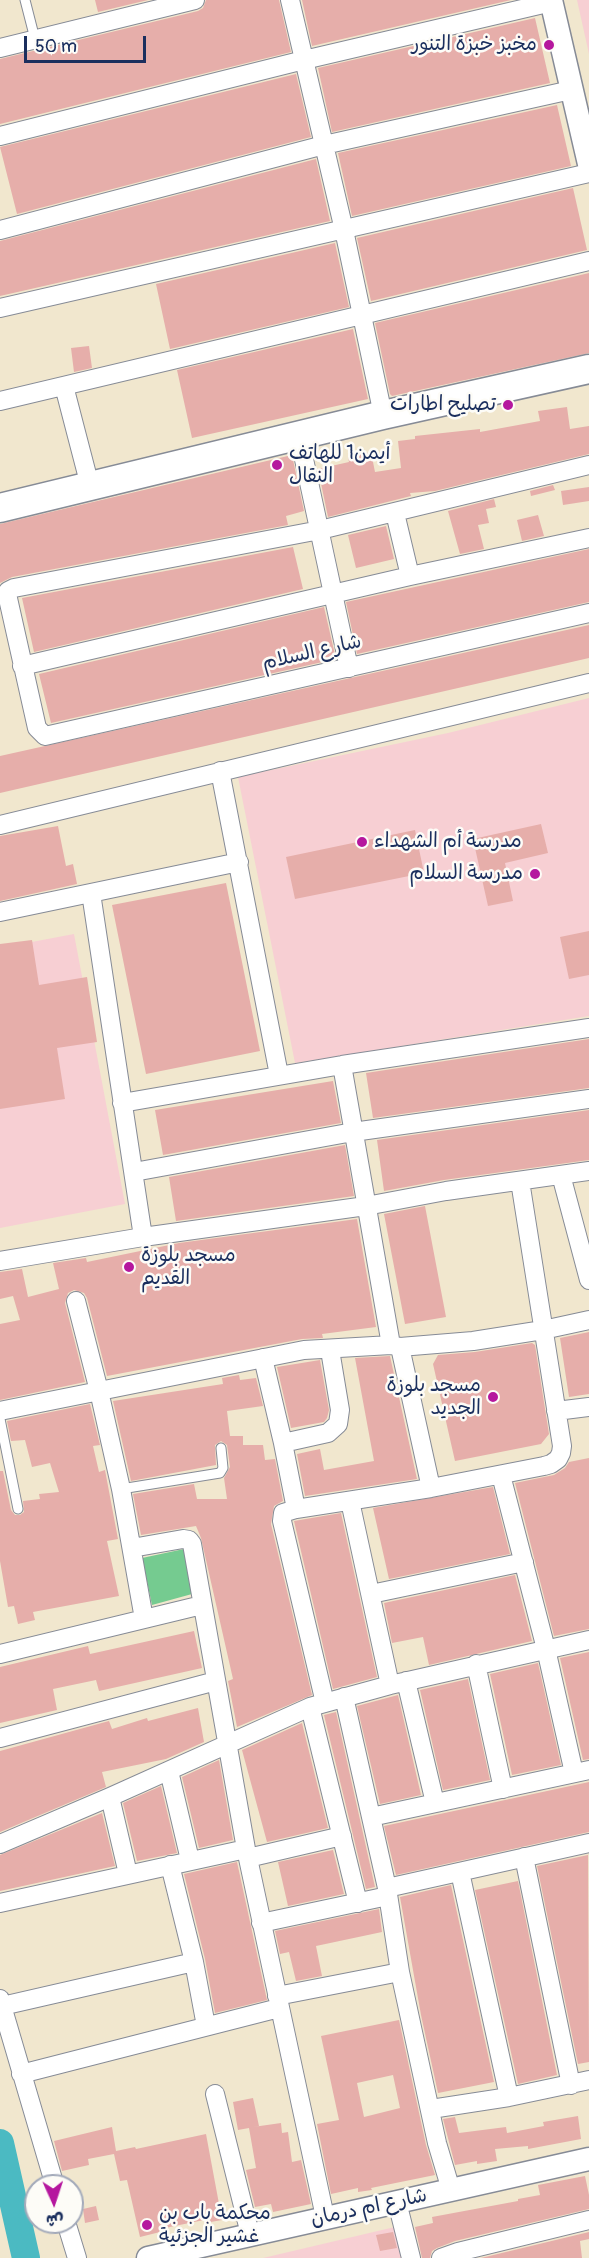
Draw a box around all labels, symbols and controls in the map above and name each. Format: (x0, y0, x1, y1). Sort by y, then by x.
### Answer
scale bar (27, 24, 148, 62)
place label: مخبز خبزة التنور (412, 33, 537, 57)
text: 50 m (35, 35, 77, 58)
marker: مخبز خبزة التنور (542, 38, 556, 52)
place label: تصليح اطارات (390, 393, 496, 417)
marker: تصليح اطارات (501, 398, 515, 412)
place label: أيمن1 للهاتف النقال (289, 442, 390, 489)
marker: أيمن1 للهاتف النقال (270, 458, 284, 472)
street label: شارع السلام (260, 630, 364, 676)
place label: مدرسة أم الشهداء (374, 830, 522, 854)
marker: مدرسة أم الشهداء (355, 835, 369, 849)
place label: مدرسة السلام (409, 862, 523, 886)
marker: مدرسة السلام (528, 867, 542, 881)
place label: مسجد بلوزة القديم (141, 1244, 236, 1291)
marker: مسجد بلوزة القديم (122, 1260, 136, 1274)
place label: مسجد بلوزة الجديد (386, 1374, 481, 1421)
marker: مسجد بلوزة الجديد (486, 1390, 500, 1404)
north arrow (24, 2174, 84, 2234)
street label: شارع ام درمان (309, 2184, 429, 2232)
place label: محكمة باب بن غشير الجزئية (159, 2202, 271, 2249)
text: ش (46, 2210, 64, 2230)
marker: محكمة باب بن غشير الجزئية (140, 2218, 154, 2232)

